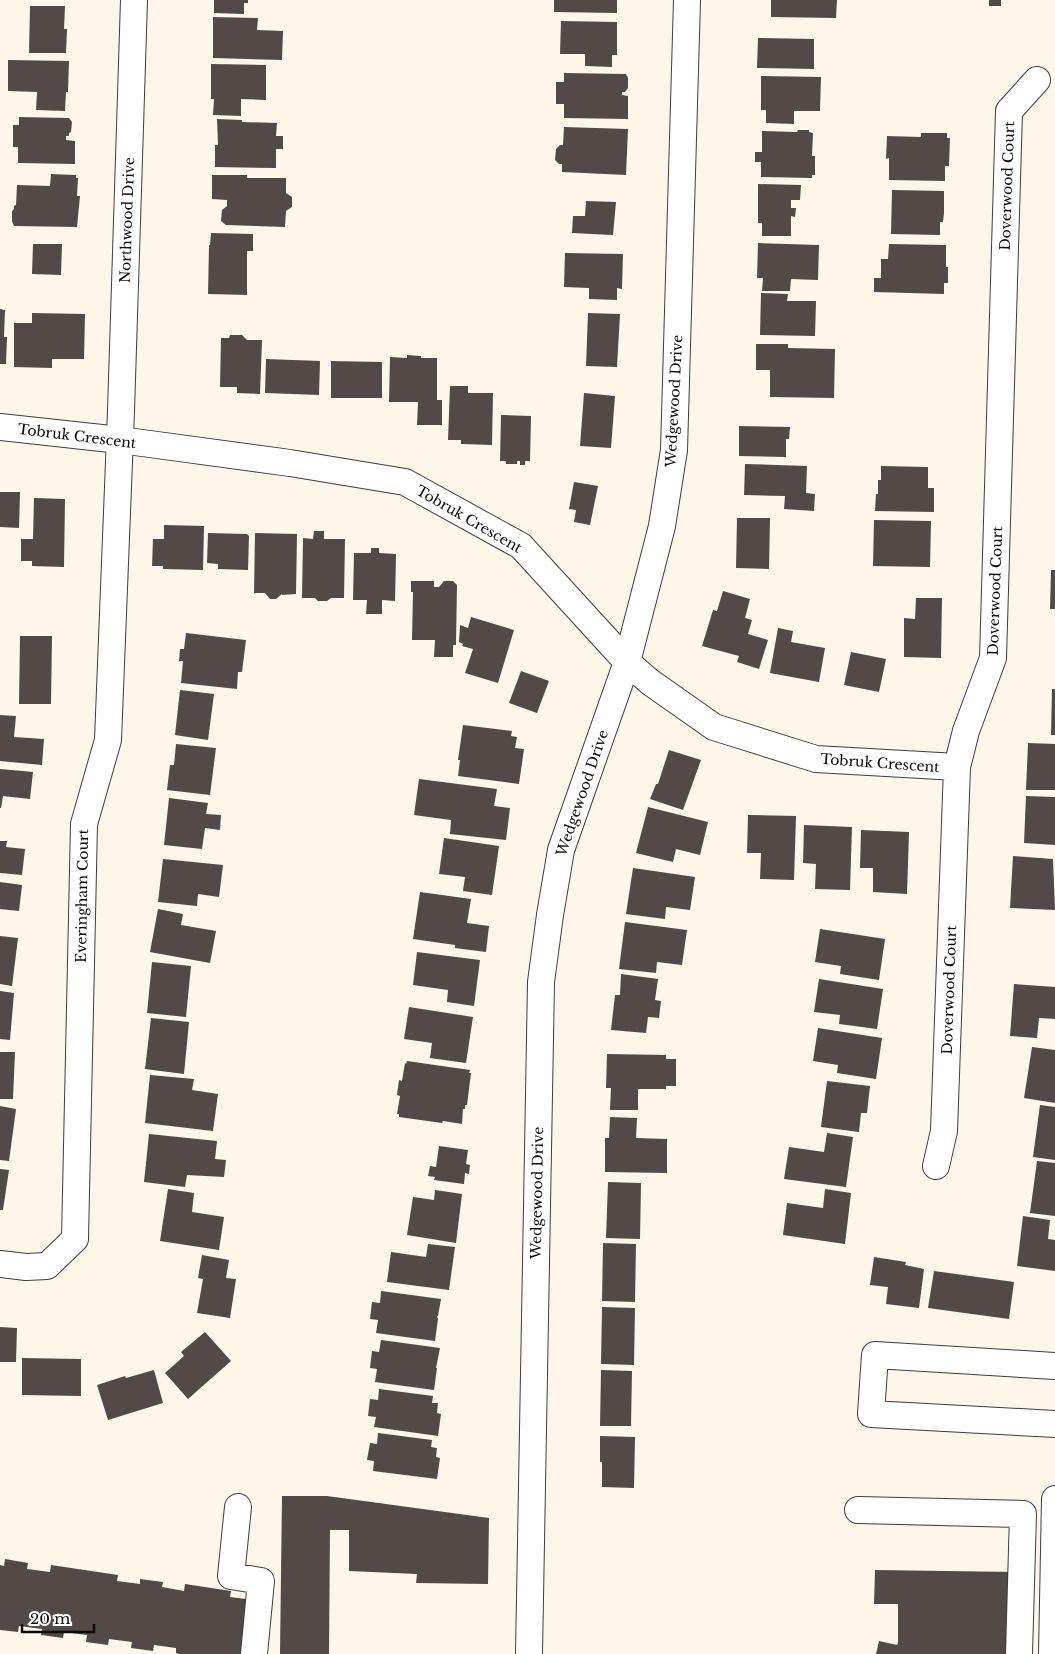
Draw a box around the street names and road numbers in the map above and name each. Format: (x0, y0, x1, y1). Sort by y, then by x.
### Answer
street label: Doverwood Court (996, 120, 1018, 251)
street label: Northwood Drive (116, 157, 138, 283)
street label: Wedgewood Drive (661, 334, 686, 469)
street label: Tobruk Crescent (17, 420, 138, 452)
street label: Tobruk Crescent (413, 481, 526, 557)
street label: Doverwood Court (984, 525, 1006, 656)
street label: Wedgewood Drive (552, 727, 612, 860)
street label: Tobruk Crescent (820, 750, 941, 776)
street label: Everingham Court (72, 828, 92, 963)
street label: Doverwood Court (938, 924, 960, 1055)
street label: Wedgewood Drive (527, 1127, 547, 1260)

